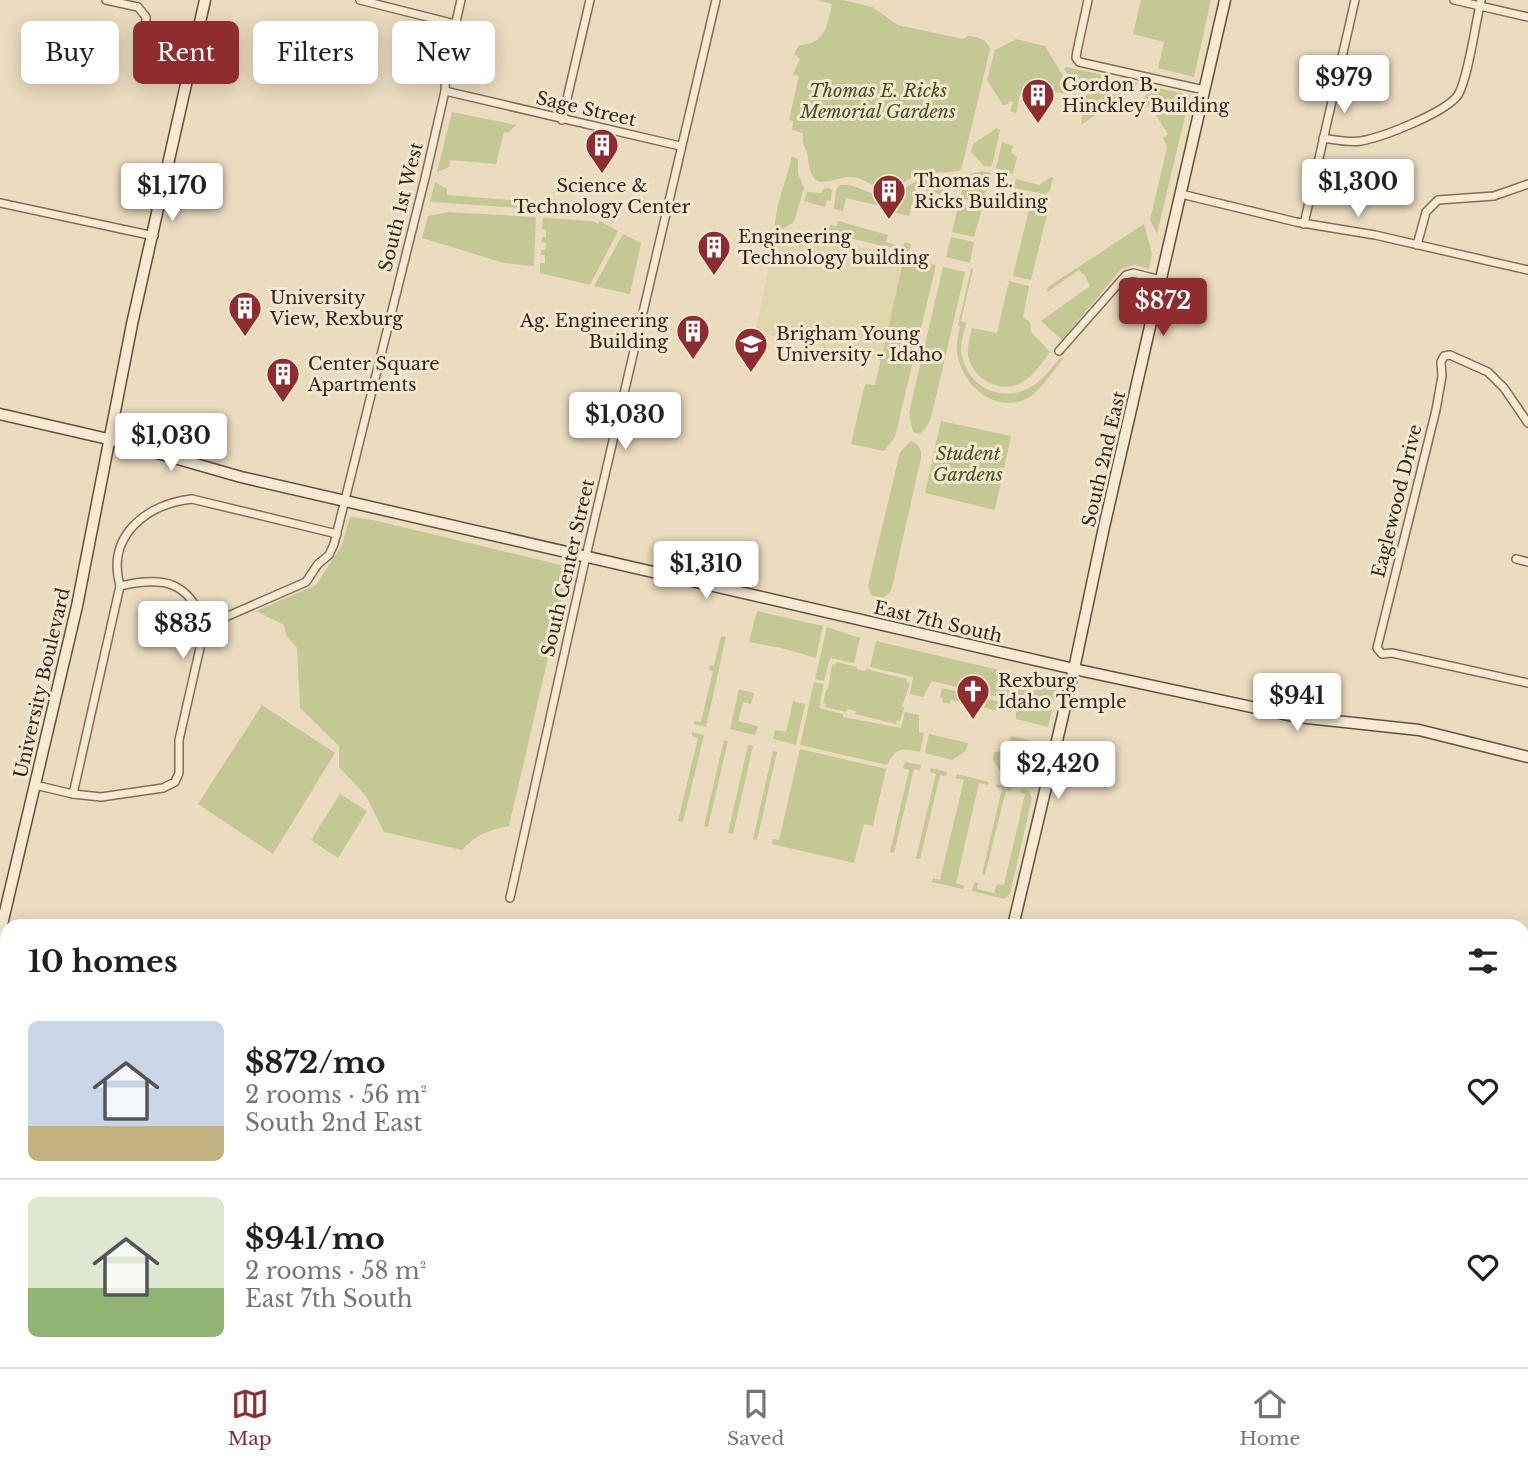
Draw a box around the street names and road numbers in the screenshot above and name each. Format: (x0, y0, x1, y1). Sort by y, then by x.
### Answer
street label: Sage Street (534, 87, 638, 131)
street label: South 1st West (374, 140, 428, 274)
street label: South 2nd East (1078, 389, 1130, 529)
street label: Eaglewood Drive (1367, 422, 1427, 580)
street label: South Center Street (537, 477, 599, 659)
street label: University Boulevard (9, 586, 75, 780)
street label: East 7th South (872, 597, 1004, 647)

